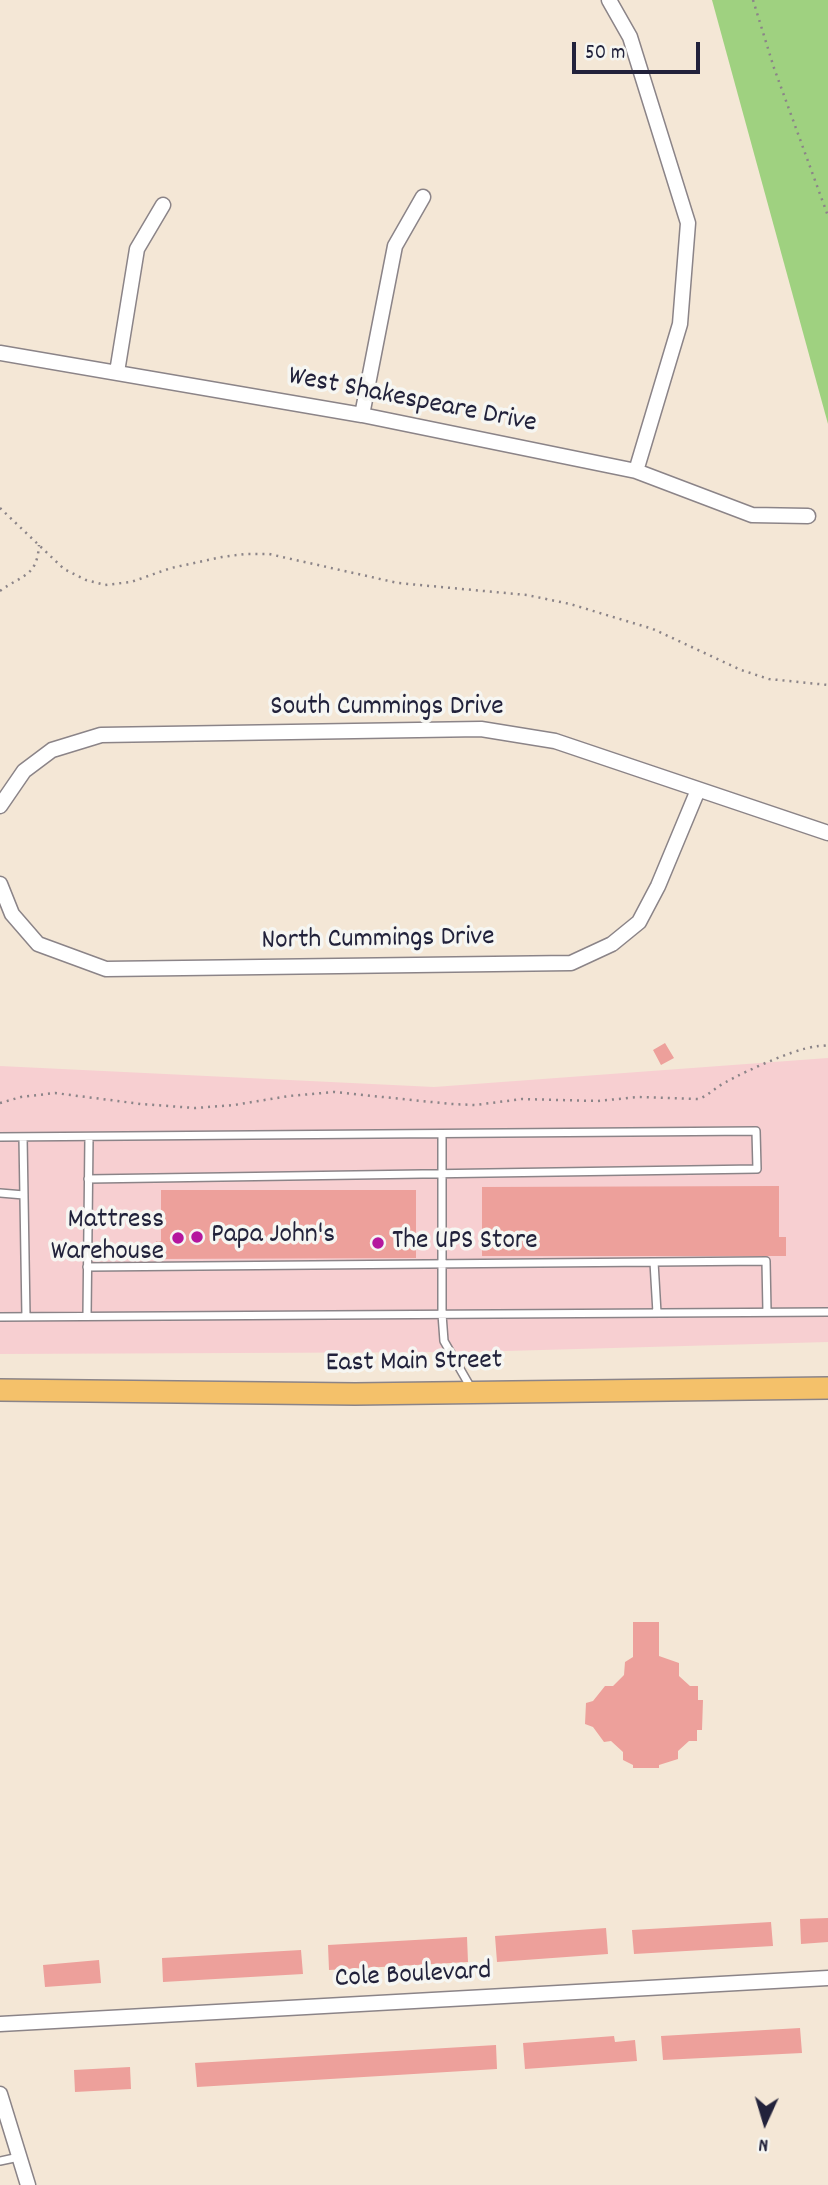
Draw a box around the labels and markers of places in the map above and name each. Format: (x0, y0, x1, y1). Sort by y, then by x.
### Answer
place label: Mattress Warehouse (51, 1205, 164, 1271)
place label: Papa John's (211, 1220, 335, 1254)
place label: The UPS Store (392, 1226, 538, 1260)
marker: Papa John's (189, 1229, 205, 1245)
marker: Mattress Warehouse (170, 1230, 186, 1246)
marker: The UPS Store (370, 1235, 386, 1251)

